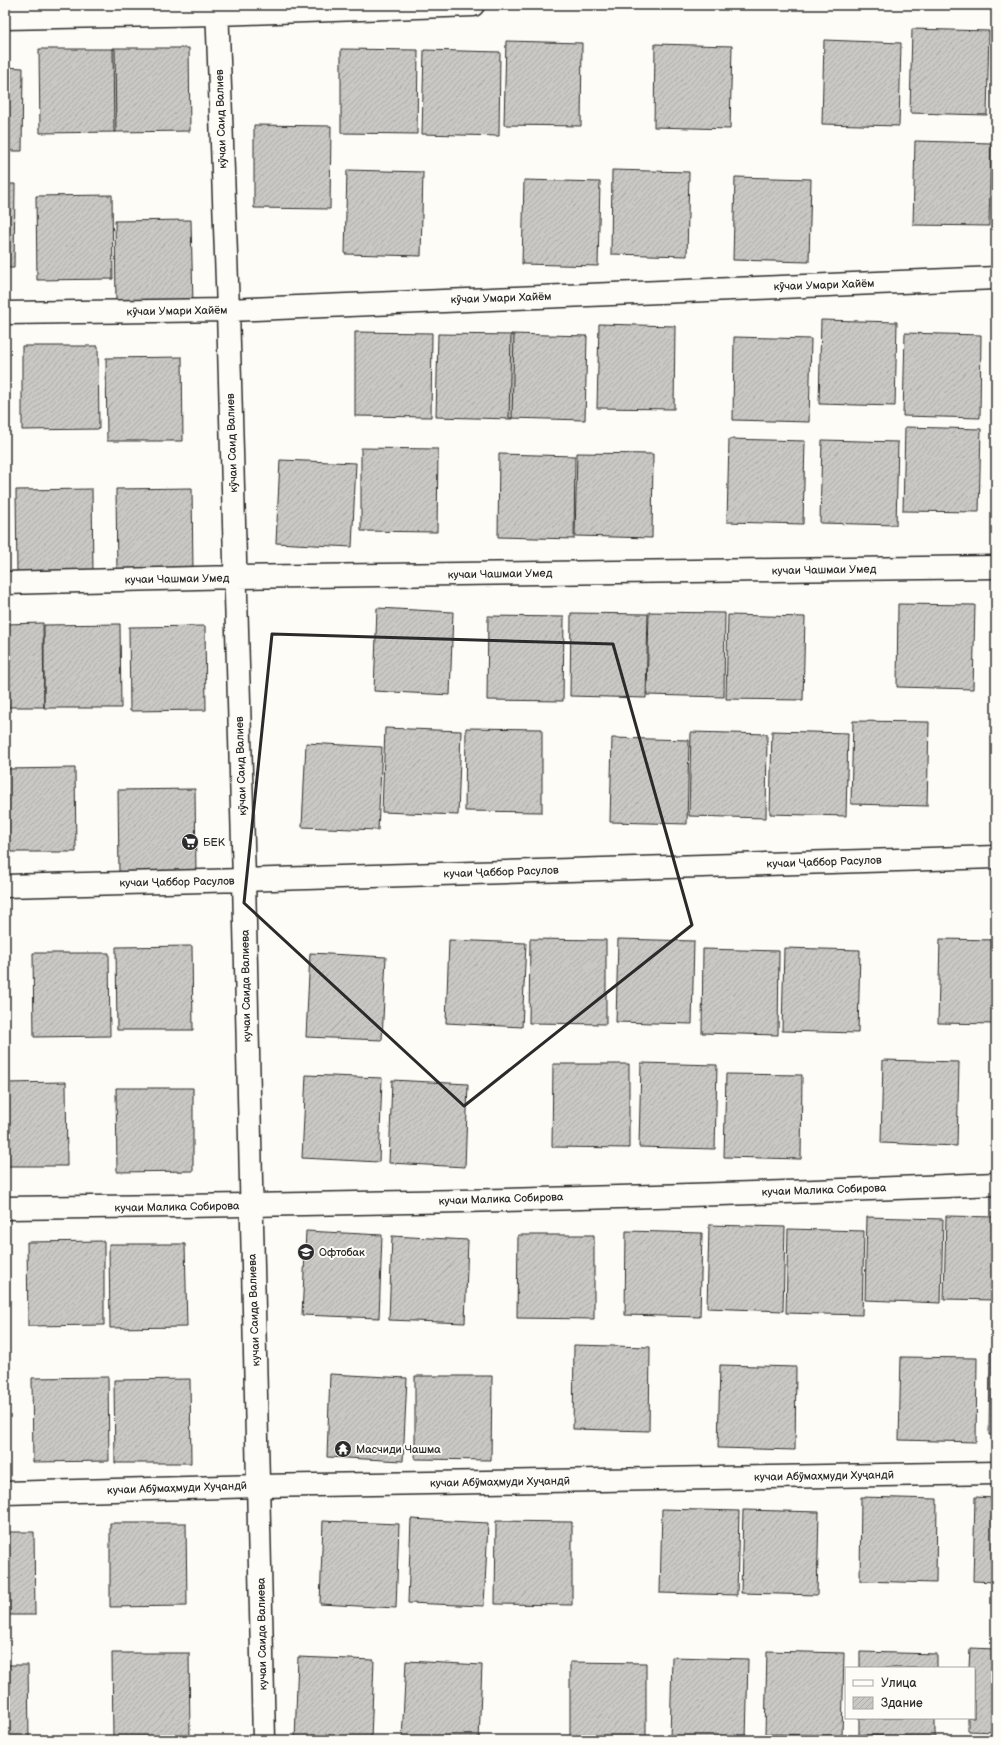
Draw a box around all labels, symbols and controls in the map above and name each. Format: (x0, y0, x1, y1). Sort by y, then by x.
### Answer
street label: кӯчаи Саид Валиев (213, 69, 229, 169)
street label: кӯчаи Умари Хайём (773, 277, 875, 293)
street label: кӯчаи Умари Хайём (450, 290, 552, 306)
street label: кӯчаи Умари Хайём (126, 304, 228, 318)
street label: кӯчаи Саид Валиев (224, 393, 240, 493)
street label: кучаи Чашмаи Умед (772, 563, 877, 577)
street label: кучаи Чашмаи Умед (448, 567, 553, 581)
street label: кучаи Чашмаи Умед (125, 572, 230, 586)
street label: кӯчаи Саид Валиев (233, 716, 249, 816)
supermarket icon: БЕК (180, 832, 200, 852)
place label: БЕК (203, 836, 226, 849)
street label: кучаи Ҷаббор Расулов (766, 853, 882, 871)
street label: кучаи Ҷаббор Расулов (443, 863, 559, 881)
street label: кучаи Ҷаббор Расулов (119, 874, 235, 890)
street label: кучаи Саида Валиева (239, 929, 253, 1042)
street label: кучаи Малика Собирова (761, 1181, 887, 1199)
street label: кучаи Малика Собирова (438, 1190, 564, 1208)
street label: кучаи Малика Собирова (114, 1199, 240, 1215)
school or university icon: Офтобак (296, 1242, 316, 1262)
place label: Офтобак (319, 1246, 365, 1259)
street label: кучаи Саида Валиева (246, 1253, 262, 1367)
temple icon: Масчиди Чашма (333, 1439, 353, 1459)
place label: Масчиди Чашма (356, 1443, 441, 1456)
street label: кучаи Абӯмаҳмуди Хуҷандӣ (754, 1468, 894, 1484)
street label: кучаи Абӯмаҳмуди Хуҷандӣ (430, 1474, 570, 1490)
street label: кучаи Абӯмаҳмуди Хуҷандӣ (107, 1479, 247, 1497)
street label: кучаи Саида Валиева (255, 1577, 269, 1690)
legend (845, 1667, 975, 1719)
text: Улица (881, 1676, 917, 1691)
text: Здание (881, 1696, 923, 1711)

